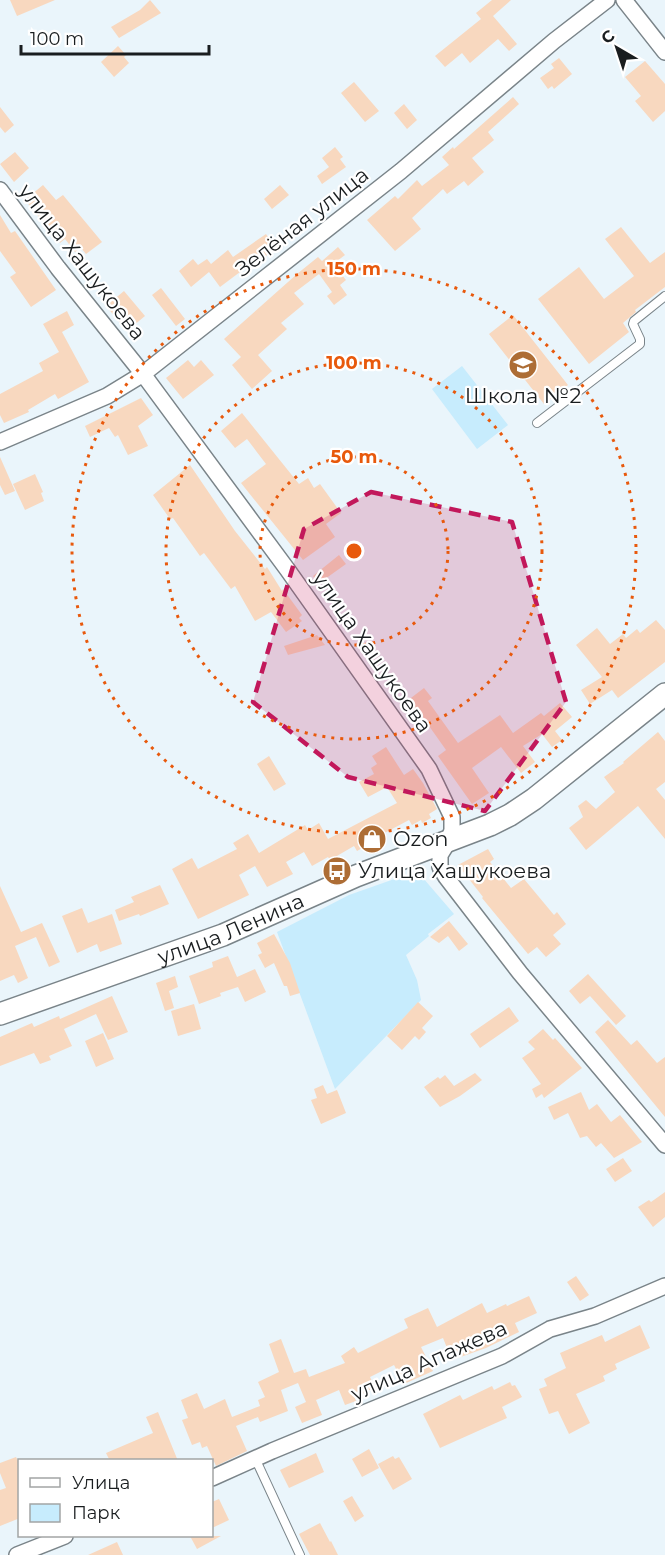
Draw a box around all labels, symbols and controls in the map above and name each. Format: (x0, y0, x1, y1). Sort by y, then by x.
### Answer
scale bar (21, 18, 208, 56)
north arrow (587, 18, 647, 78)
text: С (597, 25, 619, 48)
text: 100 m (30, 28, 84, 50)
street label: Зелёная улица (230, 162, 373, 281)
street label: улица Хашукоева (13, 178, 151, 345)
text: 150 m (327, 258, 381, 280)
school or university icon: Школа №2 (507, 349, 539, 381)
text: 100 m (326, 352, 382, 374)
place label: Школа №2 (465, 383, 581, 408)
text: 50 m (331, 446, 377, 468)
centre of rings (344, 541, 364, 561)
street label: улица Хашукоева (307, 565, 437, 737)
shop icon: Ozon (356, 823, 388, 855)
place label: Ozon (393, 826, 449, 851)
bus stop icon: Улица Хашукоева (321, 855, 353, 887)
place label: Улица Хашукоева (358, 858, 551, 883)
street label: улица Ленина (153, 888, 308, 969)
street label: улица Апажева (346, 1315, 511, 1407)
legend (18, 1459, 213, 1537)
text: Улица (72, 1472, 130, 1494)
text: Парк (72, 1502, 121, 1524)

